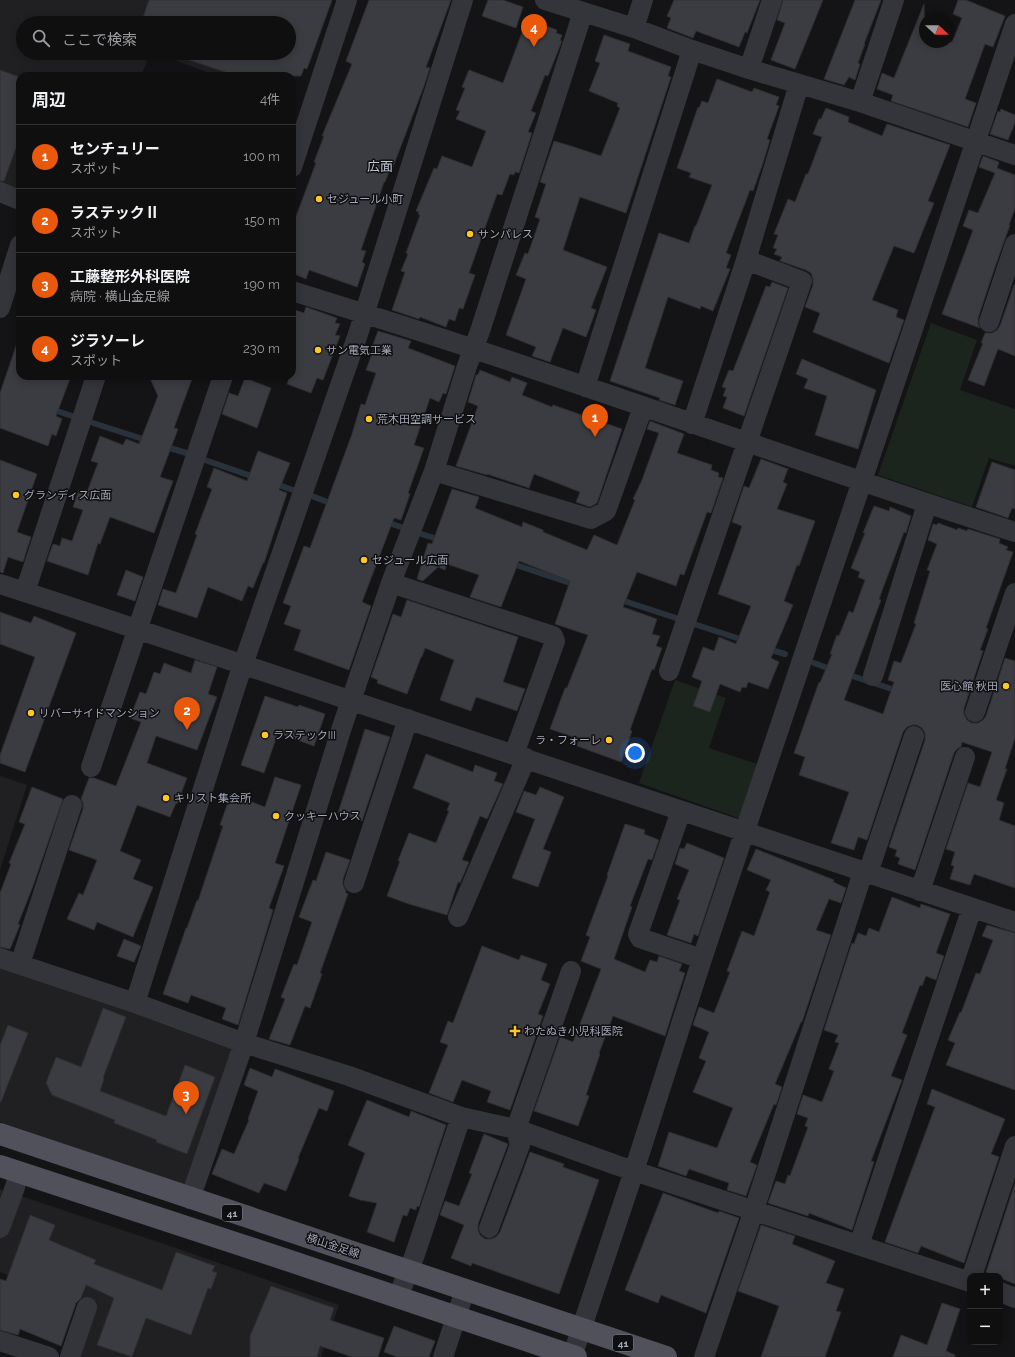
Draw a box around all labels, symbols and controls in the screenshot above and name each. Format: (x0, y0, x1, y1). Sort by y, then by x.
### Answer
north arrow (919, 12, 955, 48)
pin: 4 (521, 14, 547, 47)
search box (16, 16, 296, 60)
icon: search (30, 27, 52, 49)
text: ここで検索 (62, 31, 137, 49)
text: 周辺 (32, 90, 66, 110)
text: 4件 (260, 92, 280, 107)
text: センチュリー (70, 140, 160, 158)
text: 1 (42, 149, 48, 164)
text: 100 m (243, 149, 280, 164)
district label: 広面 (367, 159, 393, 174)
text: スポット (70, 161, 122, 176)
place label: セジュール小町 (327, 193, 403, 206)
marker: セジュール小町 (314, 194, 324, 204)
text: ラステックⅡ (70, 204, 160, 222)
text: 2 (41, 213, 49, 228)
text: 150 m (244, 213, 280, 228)
text: スポット (70, 225, 122, 240)
place label: サンパレス (478, 228, 533, 241)
marker: サンパレス (465, 229, 475, 239)
text: 工藤整形外科医院 (70, 268, 190, 286)
text: 3 (41, 277, 49, 292)
text: 190 m (244, 277, 280, 292)
text: 病院 · 横山金足線 (70, 289, 170, 304)
text: ジラソーレ (70, 332, 145, 350)
text: 4 (41, 341, 49, 356)
text: 230 m (243, 341, 280, 356)
place label: サン電気工業 (326, 344, 392, 357)
marker: サン電気工業 (313, 345, 323, 355)
text: スポット (70, 353, 122, 368)
pin: 1 (582, 404, 608, 437)
place label: 荒木田空調サービス (377, 413, 476, 426)
marker: 荒木田空調サービス (364, 414, 374, 424)
place label: グランディス広面 (24, 489, 111, 502)
marker: グランディス広面 (11, 490, 21, 500)
place label: セジュール広面 (372, 554, 448, 567)
marker: セジュール広面 (359, 555, 369, 565)
place label: 医心館 秋田 (940, 680, 998, 693)
marker: 医心館 秋田 (1001, 681, 1011, 691)
pin: 2 (174, 697, 200, 730)
place label: リバーサイドマンション (39, 707, 160, 720)
marker: リバーサイドマンション (26, 708, 36, 718)
place label: ラステックIII (273, 729, 336, 742)
marker: ラステックIII (260, 730, 270, 740)
place label: ラ・フォーレ (535, 734, 601, 747)
marker: ラ・フォーレ (604, 735, 614, 745)
your location (625, 743, 645, 763)
place label: キリスト集会所 (174, 792, 252, 805)
marker: キリスト集会所 (161, 793, 171, 803)
place label: クッキーハウス (284, 810, 361, 823)
marker: クッキーハウス (271, 811, 281, 821)
marker: わたぬき小児科医院 (509, 1025, 521, 1037)
place label: わたぬき小児科医院 (524, 1025, 623, 1038)
pin: 3 (173, 1081, 199, 1114)
road number: 41 (222, 1205, 242, 1221)
street label: 横山金足線 (305, 1231, 361, 1261)
map controls (967, 1273, 1003, 1345)
button: + (967, 1273, 1003, 1309)
button: − (967, 1309, 1003, 1345)
road number: 41 (613, 1335, 633, 1351)

